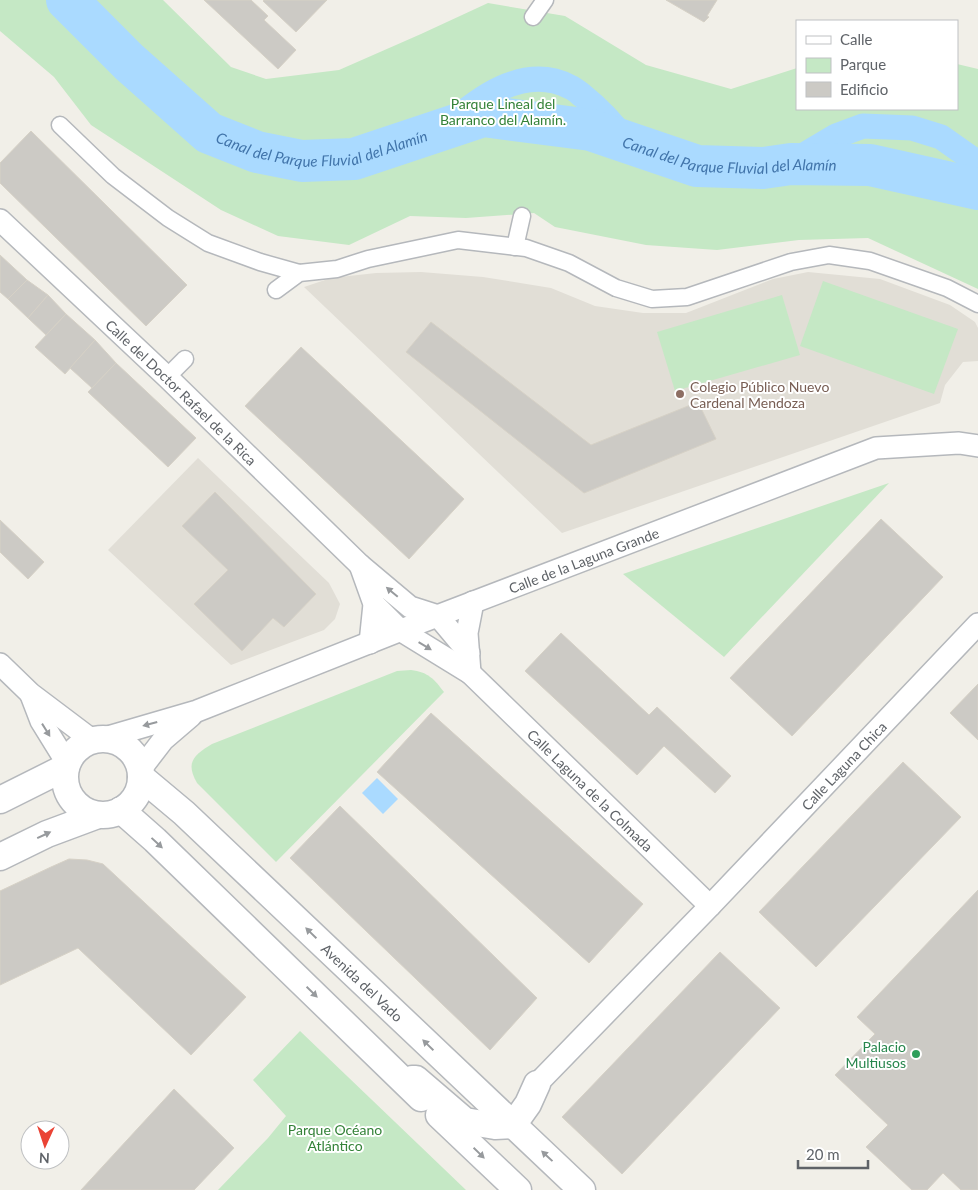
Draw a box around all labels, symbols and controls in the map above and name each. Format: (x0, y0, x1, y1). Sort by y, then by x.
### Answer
legend (796, 20, 958, 110)
text: Calle (840, 30, 873, 48)
text: Parque (840, 55, 886, 73)
text: Edificio (840, 80, 888, 98)
park label: Parque Lineal del Barranco del Alamín. (440, 95, 566, 128)
water label: Canal del Parque Fluvial del Alamín (213, 124, 431, 142)
text: Canal del Parque Fluvial del Alamín (214, 126, 430, 170)
water label: Canal del Parque Fluvial del Alamín (620, 132, 837, 177)
street label: Calle del Doctor Rafael de la Rica (102, 316, 260, 468)
place label: Colegio Público Nuevo Cardenal Mendoza (690, 378, 829, 411)
marker: Colegio Público Nuevo Cardenal Mendoza (674, 388, 686, 400)
street label: Calle de la Laguna Grande (506, 524, 661, 596)
one-way arrow (386, 587, 399, 598)
one-way arrow (419, 641, 432, 650)
street label: Calle Laguna Chica (797, 718, 890, 813)
one-way arrow (142, 720, 157, 728)
one-way arrow (42, 724, 51, 737)
street label: Calle Laguna de la Colmada (524, 725, 657, 855)
one-way arrow (36, 831, 51, 840)
one-way arrow (151, 837, 163, 849)
one-way arrow (305, 927, 317, 939)
street label: Avenida del Vado (318, 940, 407, 1025)
one-way arrow (305, 986, 317, 998)
place label: Palacio Multiusos (846, 1038, 906, 1071)
one-way arrow (423, 1039, 435, 1051)
marker: Palacio Multiusos (910, 1048, 922, 1060)
north arrow (20, 1120, 70, 1170)
park label: Parque Océano Atlántico (288, 1121, 382, 1154)
scale bar (798, 1138, 868, 1170)
text: 20 m (806, 1145, 840, 1163)
one-way arrow (473, 1147, 485, 1159)
text: N (38, 1150, 50, 1167)
one-way arrow (541, 1150, 553, 1162)

